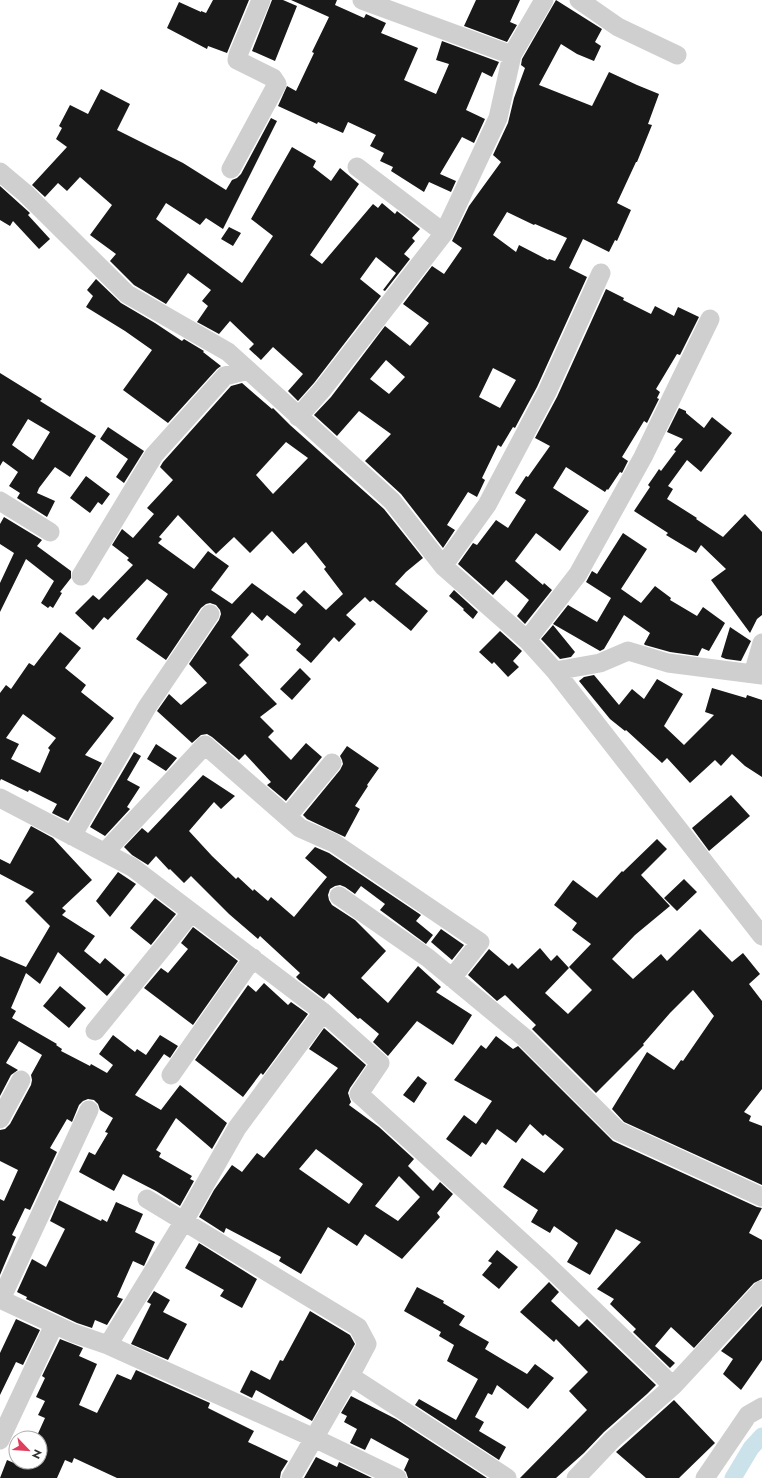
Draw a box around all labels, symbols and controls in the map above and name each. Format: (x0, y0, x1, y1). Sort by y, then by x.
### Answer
north arrow (8, 1430, 48, 1470)
text: N (28, 1447, 46, 1462)

